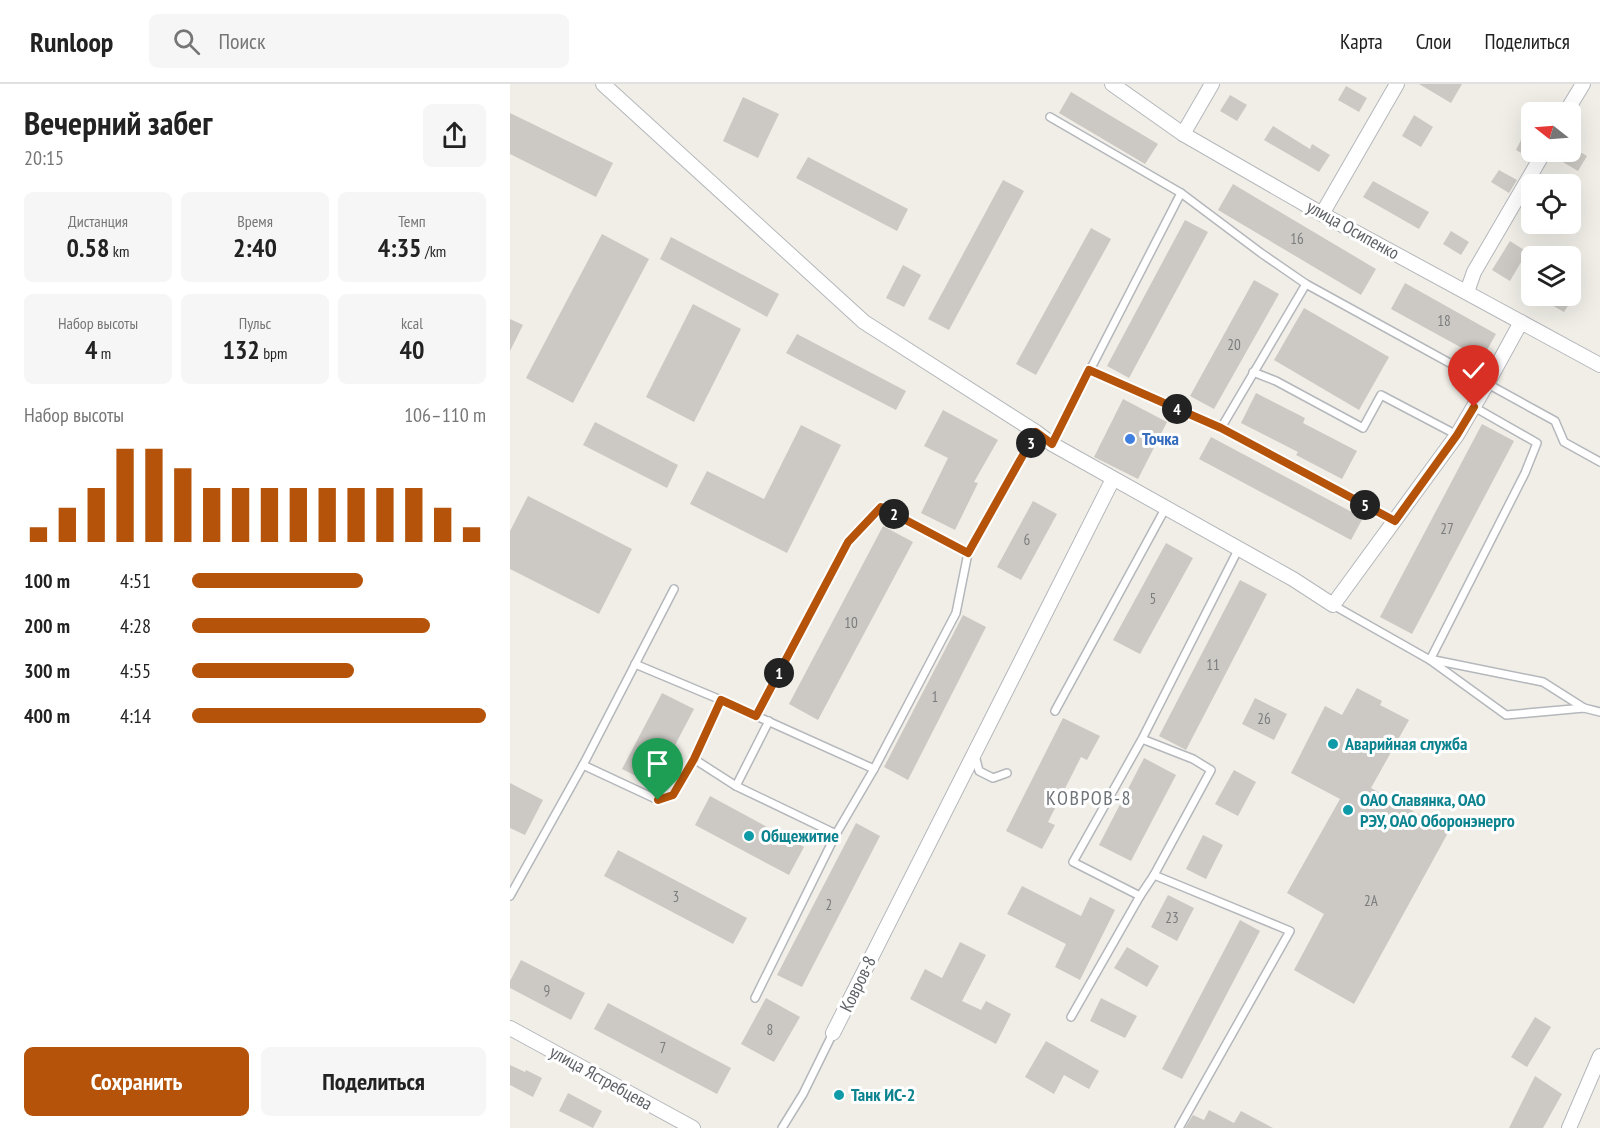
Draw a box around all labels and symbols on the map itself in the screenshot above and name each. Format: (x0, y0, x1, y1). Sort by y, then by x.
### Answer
north arrow (1521, 102, 1581, 162)
street label: улица Осипенко (1303, 195, 1404, 265)
house number: 16 (1290, 229, 1304, 248)
house number: 18 (1437, 311, 1451, 330)
house number: 20 (1227, 335, 1241, 354)
pin (1448, 345, 1499, 407)
pin: 4 (1162, 394, 1192, 424)
place label: Точка (1142, 427, 1179, 450)
pin: 3 (1016, 428, 1046, 458)
marker: Точка (1123, 432, 1137, 446)
pin: 5 (1350, 490, 1380, 520)
pin: 2 (879, 499, 909, 529)
house number: 27 (1440, 519, 1454, 538)
house number: 6 (1024, 530, 1031, 549)
house number: 5 (1150, 589, 1156, 608)
house number: 10 (844, 613, 858, 632)
house number: 11 (1206, 655, 1220, 674)
pin: 1 (764, 658, 794, 688)
house number: 1 (932, 687, 938, 706)
house number: 26 (1257, 709, 1271, 728)
place label: Аварийная служба (1344, 732, 1468, 755)
marker: Аварийная служба (1326, 737, 1340, 751)
pin (632, 738, 683, 800)
district label: КОВРОВ-8 (1046, 785, 1132, 811)
place label: ОАО Славянка, ОАО РЭУ, ОАО Оборонэнерго (1360, 788, 1515, 832)
marker: ОАО Славянка, ОАО РЭУ, ОАО Оборонэнерго (1341, 803, 1355, 817)
place label: Общежитие (761, 824, 839, 847)
marker: Общежитие (742, 829, 756, 843)
house number: 3 (673, 887, 679, 906)
house number: 2А (1364, 891, 1379, 910)
house number: 2 (826, 895, 832, 914)
house number: 23 (1165, 908, 1179, 927)
street label: Ковров-8 (834, 952, 881, 1015)
house number: 9 (544, 981, 550, 1000)
house number: 8 (767, 1020, 773, 1039)
house number: 7 (660, 1038, 666, 1057)
street label: улица Ястребцева (546, 1040, 657, 1115)
place label: Танк ИС-2 (851, 1083, 915, 1106)
marker: Танк ИС-2 (832, 1088, 846, 1102)

